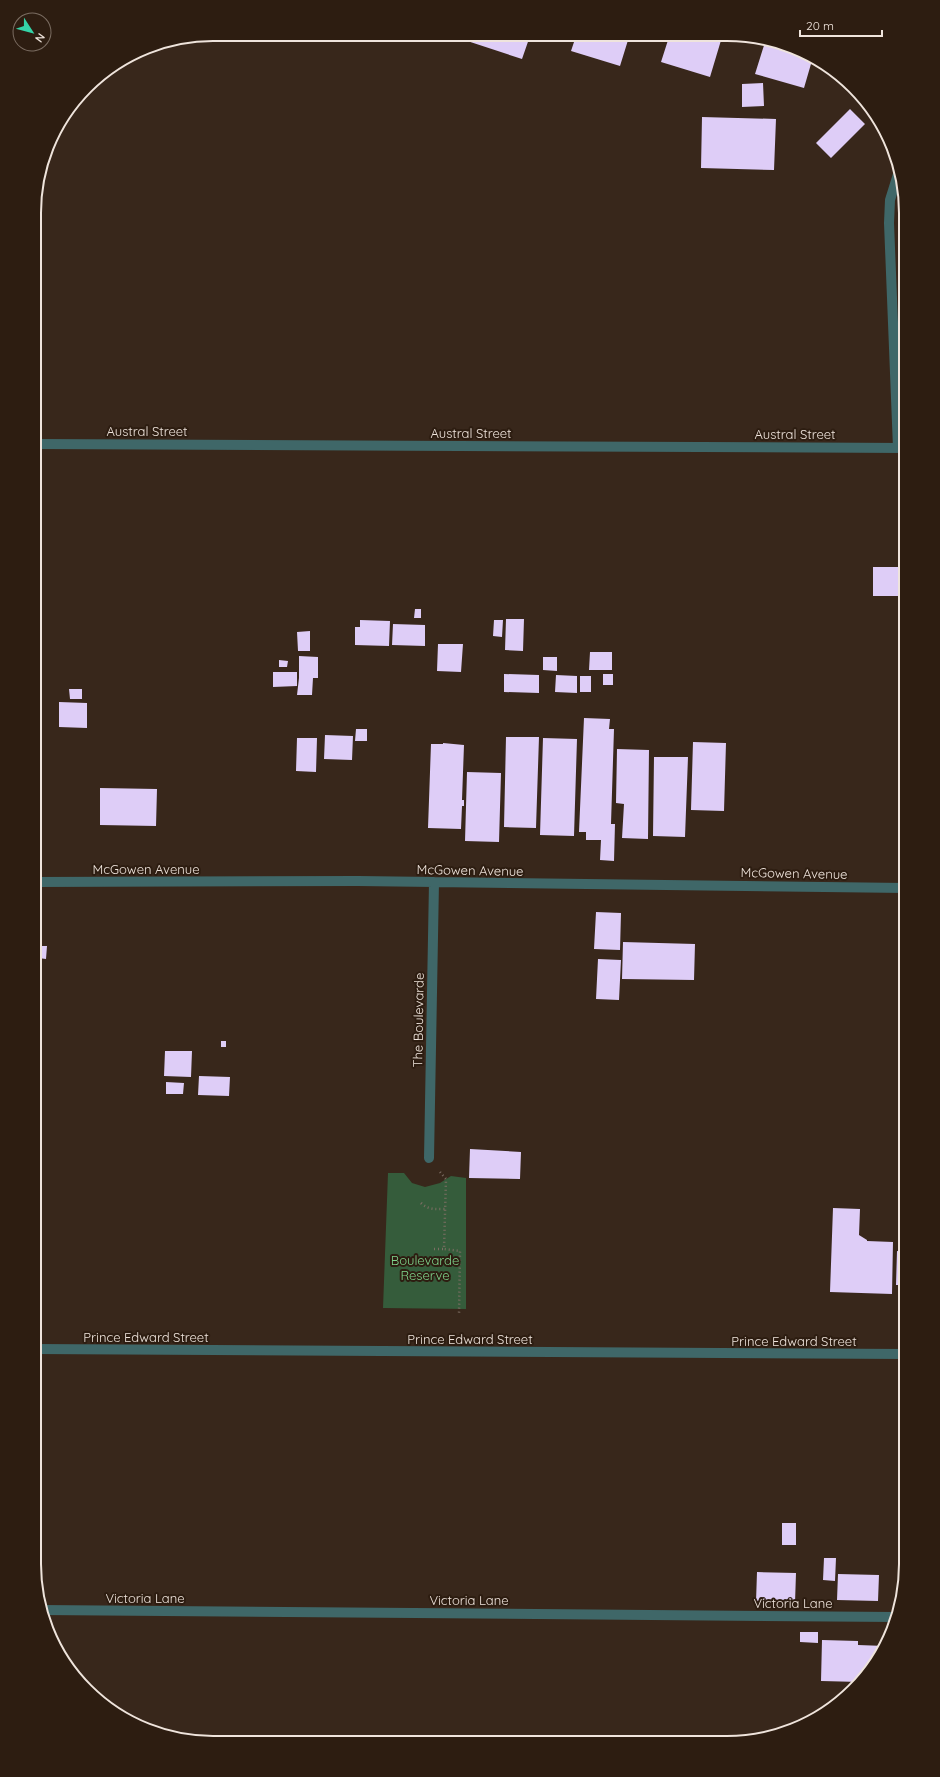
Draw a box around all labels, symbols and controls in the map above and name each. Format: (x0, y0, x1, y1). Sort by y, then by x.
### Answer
north arrow (12, 12, 52, 52)
scale bar (800, 12, 882, 38)
text: 20 m (806, 18, 834, 33)
text: N (32, 30, 48, 45)
street label: Austral Street (107, 423, 187, 439)
street label: Austral Street (431, 425, 511, 441)
street label: Austral Street (755, 426, 835, 442)
street label: McGowen Avenue (92, 861, 200, 877)
street label: McGowen Avenue (416, 861, 524, 879)
street label: McGowen Avenue (740, 864, 848, 882)
street label: The Boulevarde (409, 973, 427, 1067)
park label: Boulevarde Reserve (391, 1252, 459, 1283)
street label: Prince Edward Street (83, 1329, 209, 1345)
street label: Prince Edward Street (407, 1331, 533, 1347)
street label: Prince Edward Street (731, 1333, 857, 1349)
street label: Victoria Lane (105, 1590, 185, 1606)
street label: Victoria Lane (429, 1592, 509, 1608)
street label: Victoria Lane (753, 1595, 833, 1611)

